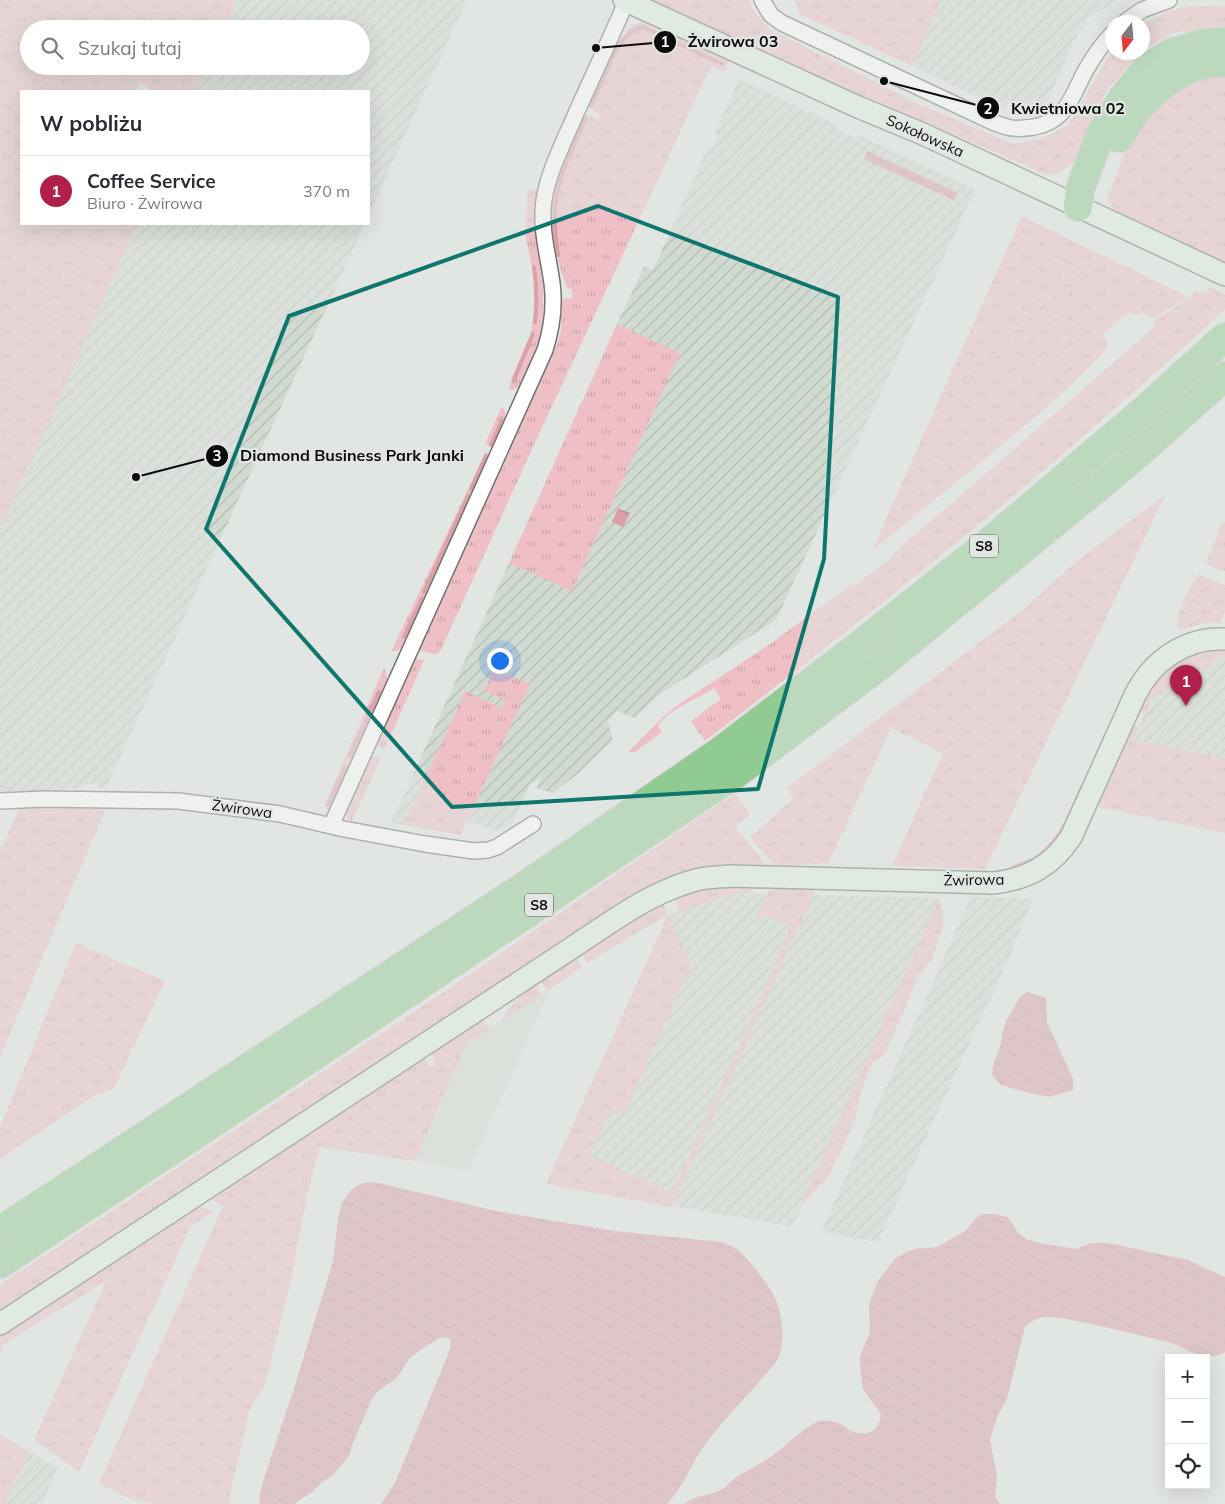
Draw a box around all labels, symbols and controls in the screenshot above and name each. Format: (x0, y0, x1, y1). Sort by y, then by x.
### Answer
north arrow (1105, 15, 1150, 60)
search box (20, 20, 370, 75)
callout: Żwirowa 03 (653, 26, 788, 57)
text: Żwirowa 03 (688, 31, 778, 51)
text: 1 (660, 32, 670, 51)
icon: search (38, 34, 66, 62)
text: Szukaj tutaj (78, 36, 181, 60)
callout: Kwietniowa 02 (976, 93, 1135, 124)
text: Kwietniowa 02 (1011, 98, 1125, 118)
text: 2 (983, 99, 993, 118)
text: W pobliżu (40, 110, 142, 136)
street label: Sokołowska (883, 110, 967, 161)
text: Coffee Service (87, 169, 216, 193)
text: 1 (51, 181, 61, 201)
text: 370 m (303, 181, 350, 201)
text: Biuro · Żwirowa (87, 193, 203, 213)
callout: Diamond Business Park Janki (205, 440, 474, 471)
text: Diamond Business Park Janki (240, 445, 464, 465)
text: 3 (212, 446, 222, 465)
road number: S8 (970, 534, 998, 558)
your location (487, 648, 513, 674)
pin: 1 (1170, 665, 1202, 706)
street label: Żwirowa (211, 795, 274, 822)
street label: Żwirowa (943, 869, 1005, 890)
road number: S8 (525, 894, 553, 916)
map controls (1165, 1354, 1210, 1489)
button: + (1165, 1354, 1210, 1399)
button: − (1165, 1399, 1210, 1444)
button: locate (1165, 1444, 1210, 1489)

